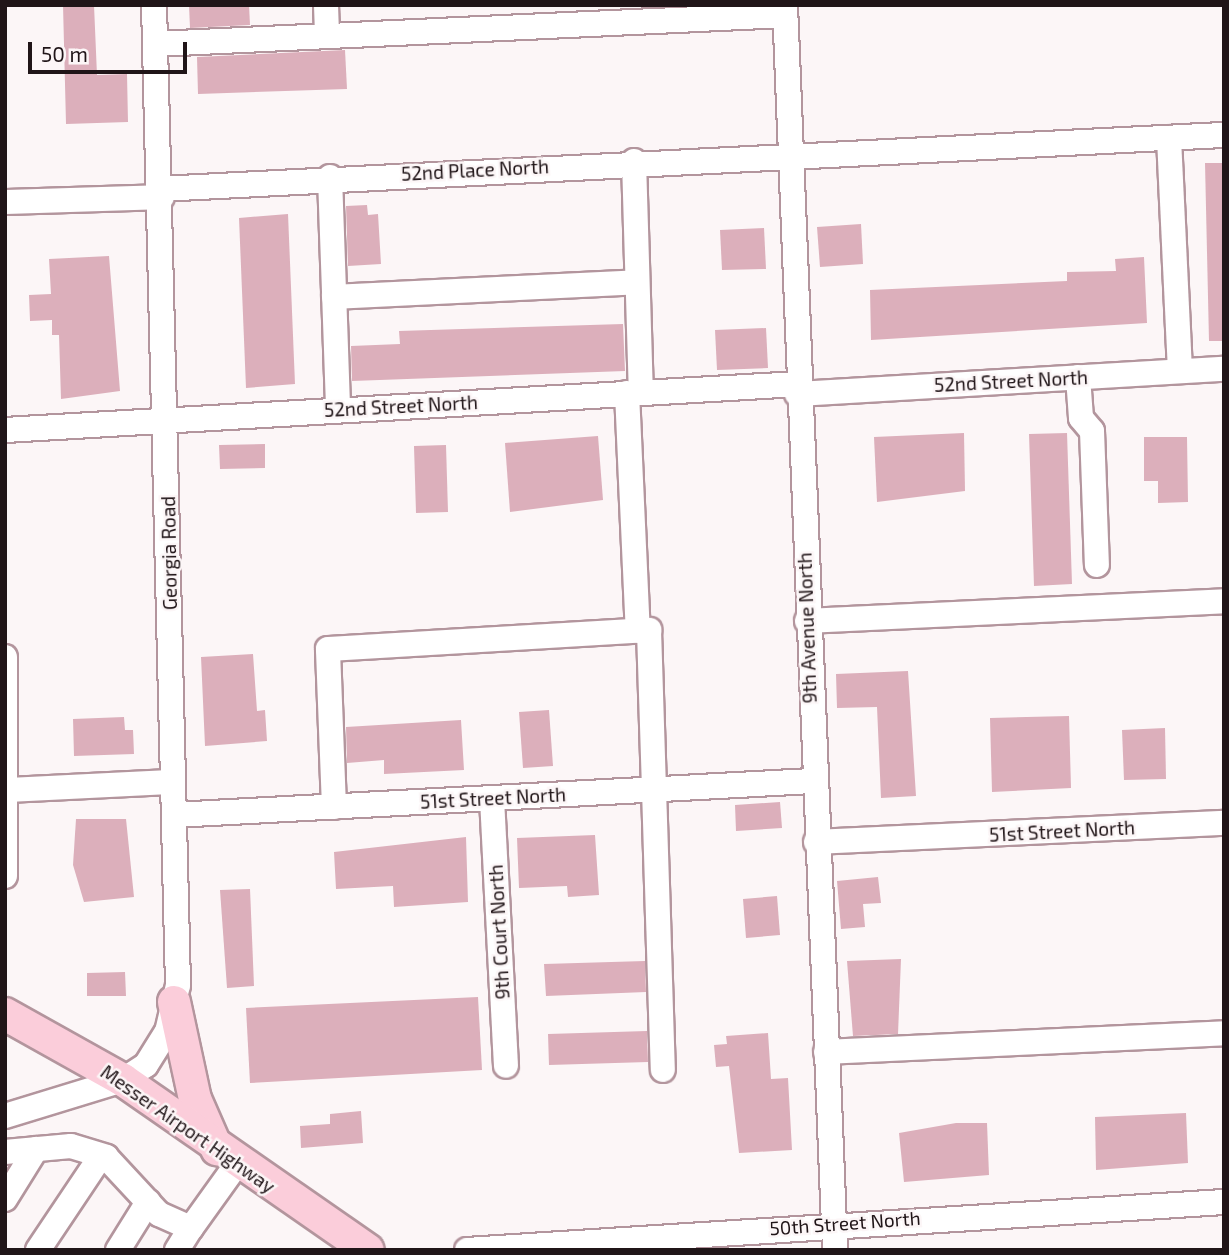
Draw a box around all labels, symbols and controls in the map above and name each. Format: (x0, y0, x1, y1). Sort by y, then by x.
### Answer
scale bar (32, 28, 191, 72)
text: 50 m (41, 41, 88, 66)
street label: 52nd Place North (401, 155, 549, 185)
street label: 52nd Street North (933, 366, 1089, 396)
street label: 52nd Street North (323, 391, 479, 421)
street label: Georgia Road (157, 496, 181, 610)
street label: 9th Avenue North (793, 552, 821, 704)
street label: 51st Street North (420, 783, 566, 813)
street label: 51st Street North (989, 816, 1135, 846)
street label: 9th Court North (484, 864, 514, 1000)
street label: Messer Airport Highway (96, 1060, 280, 1198)
street label: 50th Street North (769, 1206, 921, 1240)

